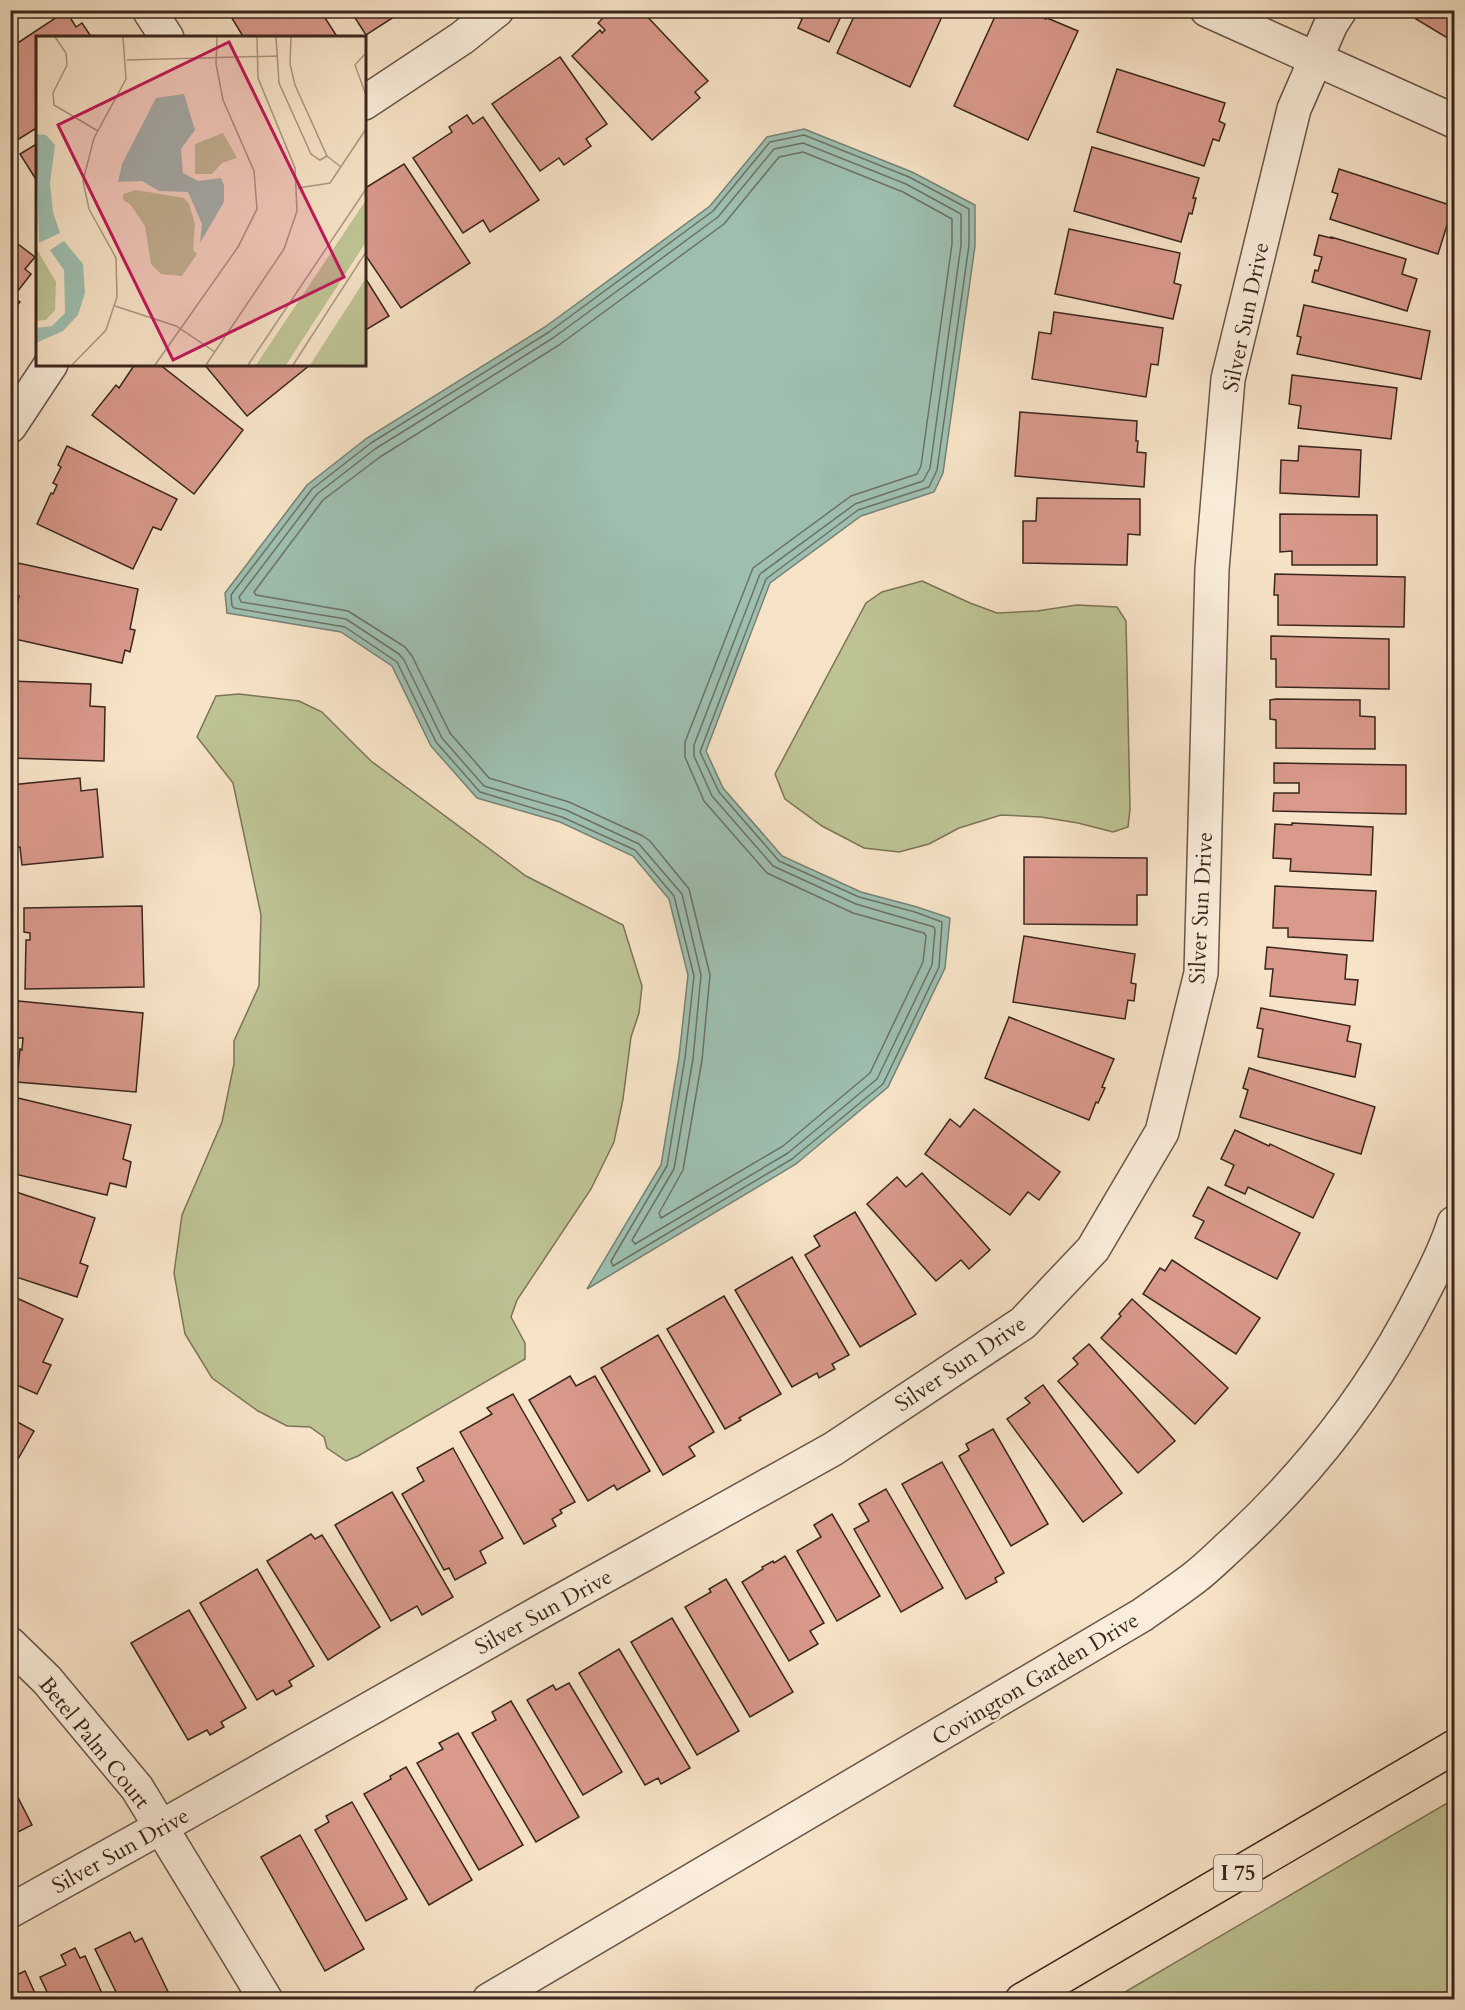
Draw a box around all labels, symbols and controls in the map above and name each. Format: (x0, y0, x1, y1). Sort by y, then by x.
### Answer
inset map (36, 36, 366, 366)
street label: Silver Sun Drive (1215, 239, 1277, 395)
street label: Silver Sun Drive (1182, 831, 1220, 985)
street label: Silver Sun Drive (889, 1309, 1032, 1419)
street label: Silver Sun Drive (469, 1562, 617, 1662)
street label: Covington Garden Drive (926, 1605, 1145, 1753)
street label: Betel Palm Court (32, 1670, 157, 1815)
street label: Silver Sun Drive (46, 1801, 194, 1901)
road number: I 75 (1214, 1855, 1262, 1891)

